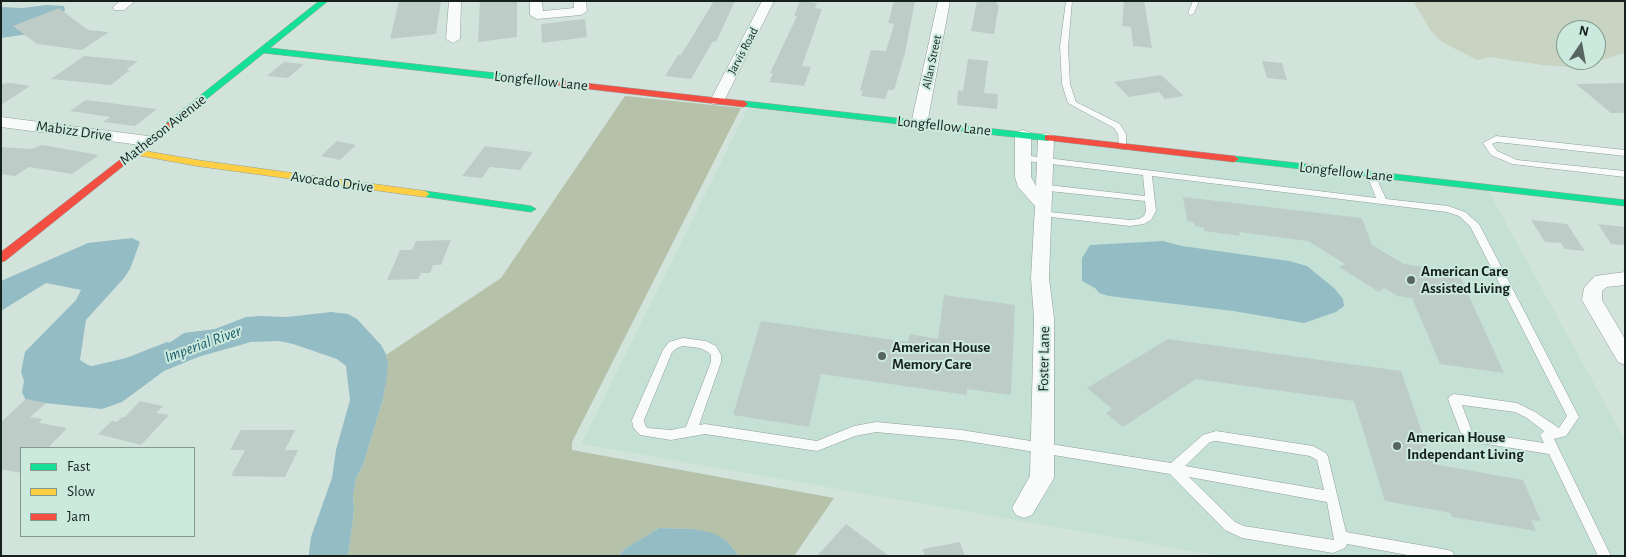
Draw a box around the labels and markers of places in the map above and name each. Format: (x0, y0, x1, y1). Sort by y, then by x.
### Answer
place label: American Care Assisted Living (1421, 262, 1510, 297)
marker: American Care Assisted Living (1405, 274, 1417, 286)
place label: American House Memory Care (892, 338, 990, 373)
marker: American House Memory Care (876, 350, 888, 362)
place label: American House Independant Living (1407, 428, 1524, 463)
marker: American House Independant Living (1391, 440, 1403, 452)

